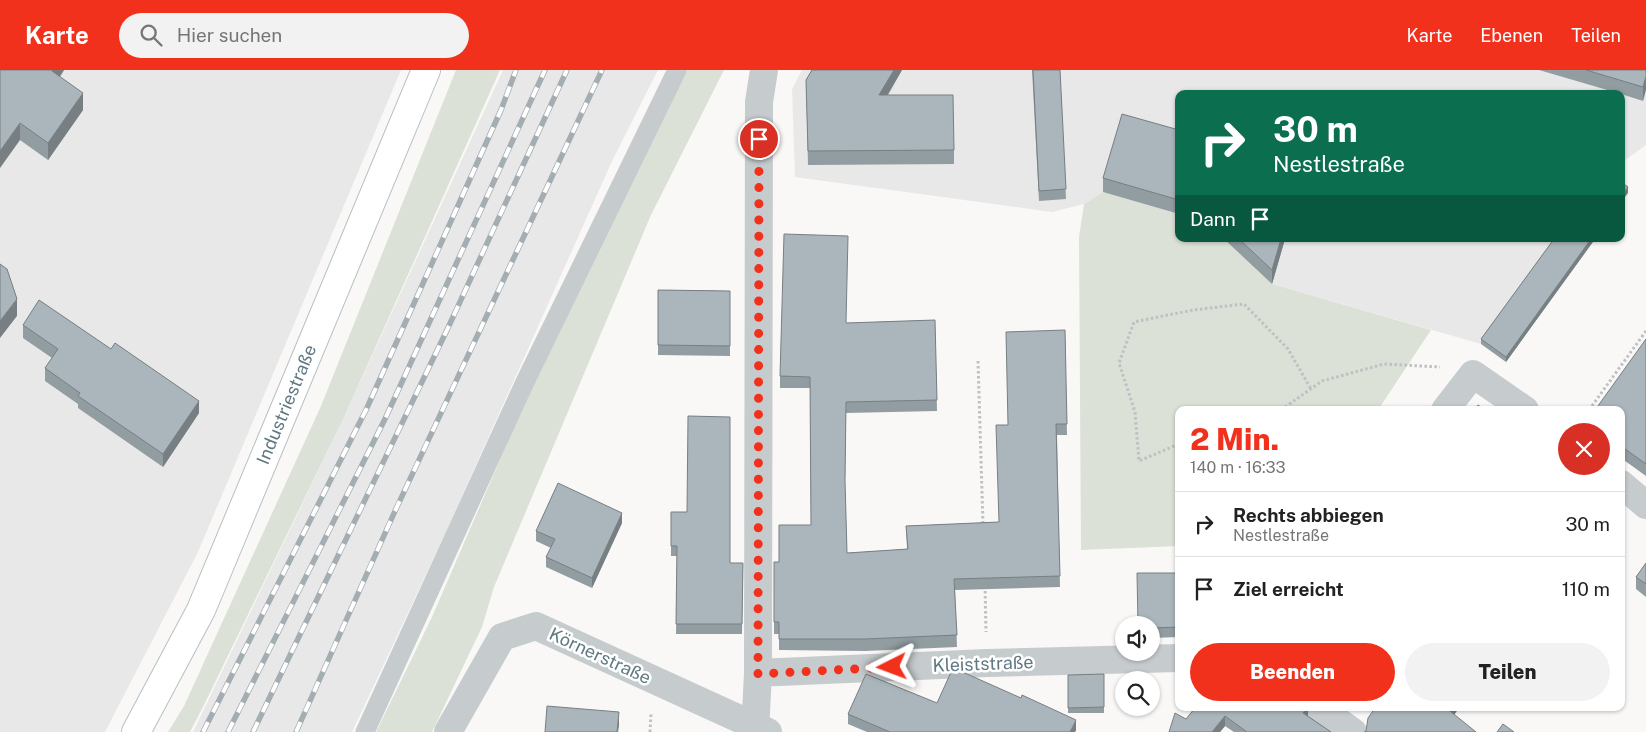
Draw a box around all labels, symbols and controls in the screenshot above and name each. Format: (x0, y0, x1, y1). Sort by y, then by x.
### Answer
search box (119, 13, 469, 58)
text: Karte (25, 21, 89, 49)
icon: search (137, 21, 165, 49)
text: Hier suchen (177, 24, 282, 46)
text: Karte (1407, 25, 1452, 46)
text: Ebenen (1480, 25, 1543, 46)
text: Teilen (1571, 25, 1621, 46)
text: 30 m (1273, 109, 1358, 150)
icon: right (1190, 110, 1255, 175)
pin (738, 118, 780, 160)
icon: arrive (745, 125, 773, 153)
text: Nestlestraße (1273, 151, 1405, 177)
icon: arrive (1246, 205, 1274, 233)
text: Dann (1190, 208, 1236, 230)
street label: Industriestraße (252, 341, 320, 467)
text: 2 Min. (1190, 421, 1279, 457)
button: close (1558, 423, 1610, 475)
text: 140 m · 16:33 (1190, 458, 1286, 477)
text: Rechts abbiegen (1233, 504, 1384, 526)
icon: right (1190, 510, 1218, 538)
text: 30 m (1565, 513, 1610, 535)
text: Nestlestraße (1233, 526, 1329, 545)
icon: arrive (1190, 575, 1218, 603)
text: Ziel erreicht (1233, 578, 1344, 600)
text: 110 m (1562, 578, 1610, 600)
map controls (1115, 616, 1160, 716)
button: sound (1115, 616, 1160, 661)
street label: Körnerstraße (546, 623, 654, 688)
position arrow (865, 640, 917, 692)
button: Beenden (1190, 643, 1395, 701)
button: Teilen (1405, 643, 1610, 701)
street label: Kleiststraße (932, 651, 1034, 676)
button: search (1115, 671, 1160, 716)

